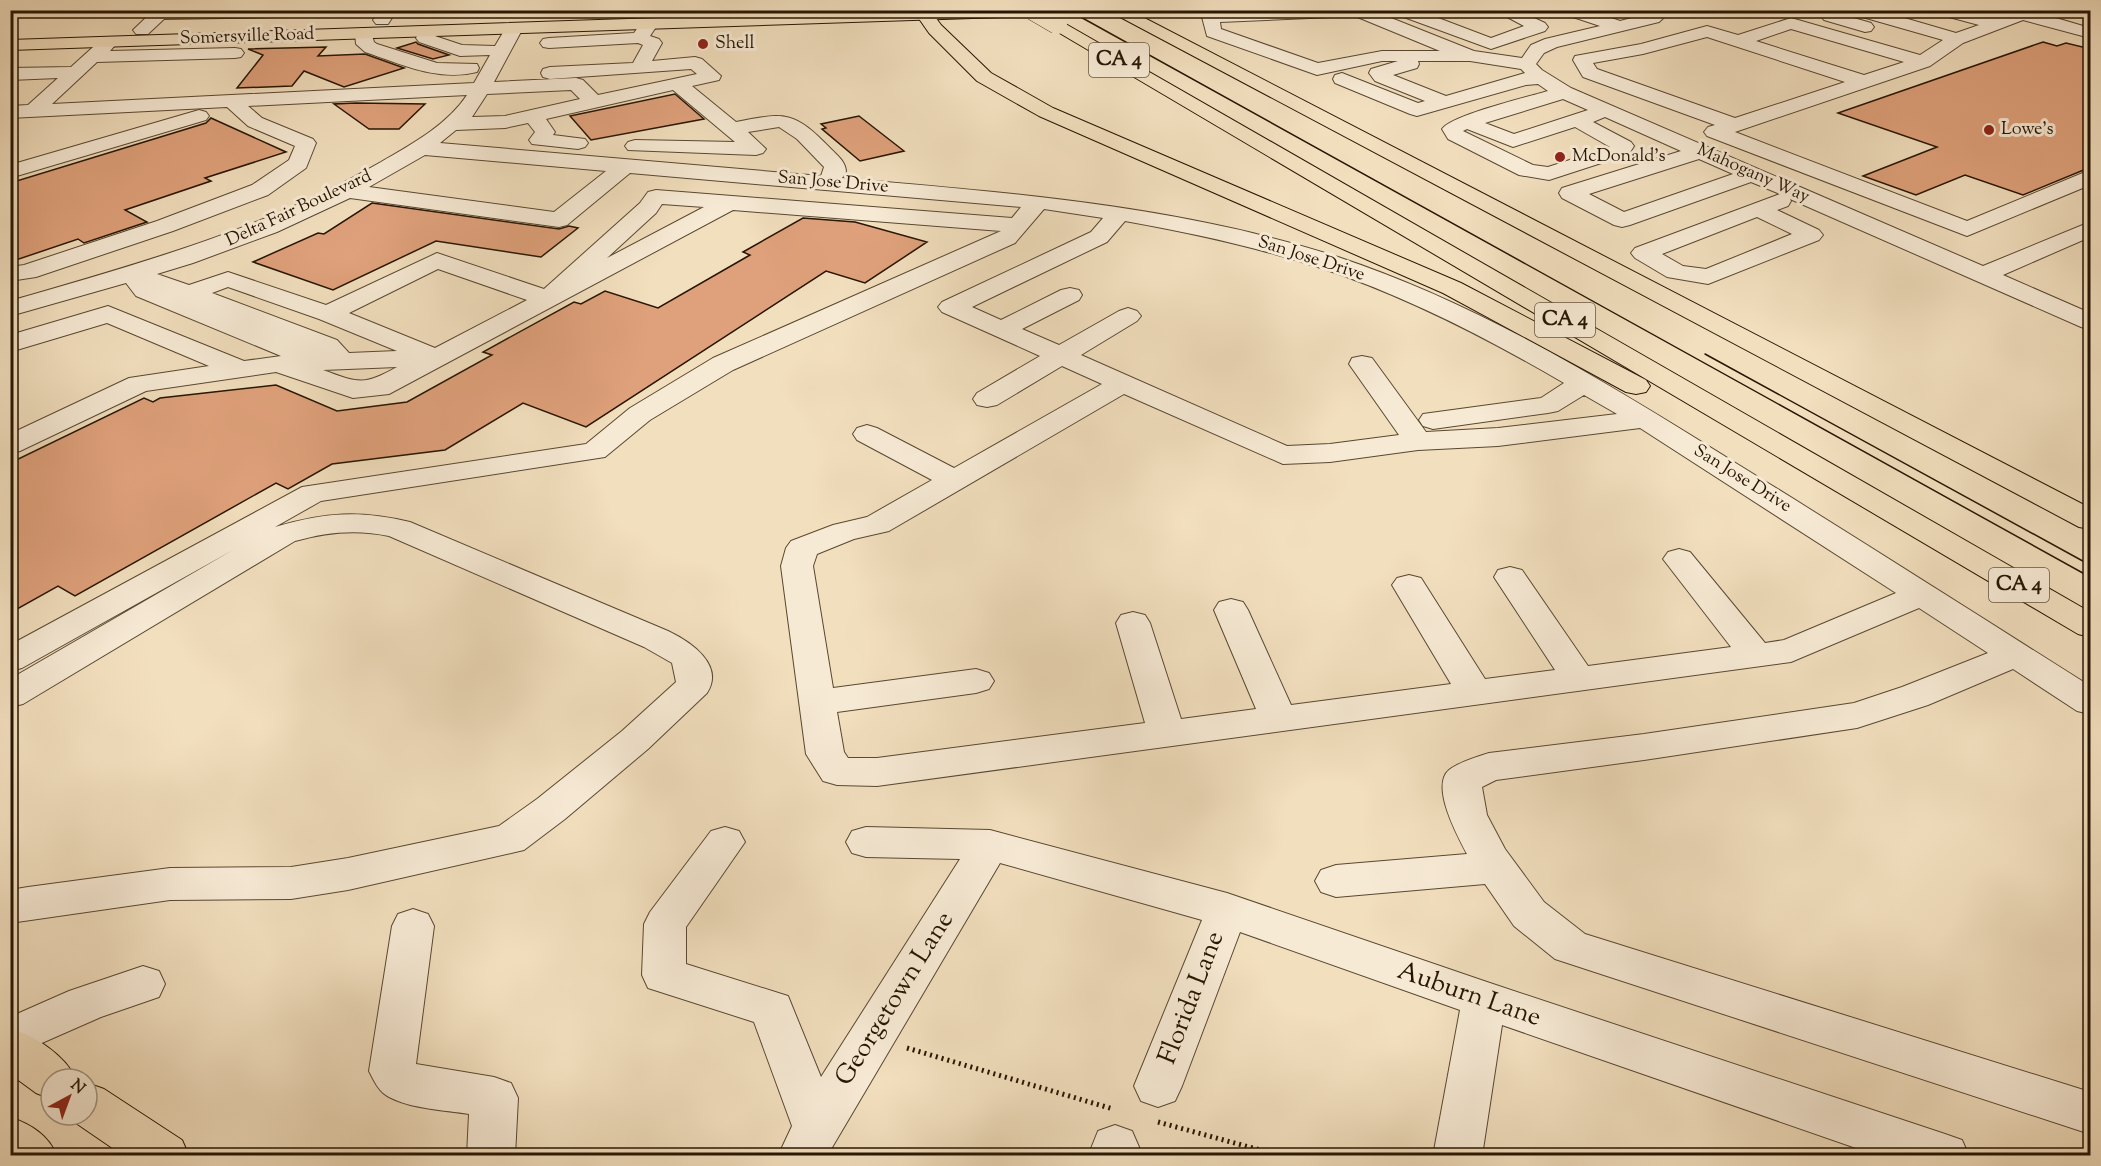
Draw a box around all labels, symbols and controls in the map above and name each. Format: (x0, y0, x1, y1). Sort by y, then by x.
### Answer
street label: Somersville Road (179, 22, 315, 52)
place label: Shell (715, 31, 754, 57)
marker: Shell (696, 37, 710, 51)
road number: CA 4 (1089, 43, 1149, 77)
place label: Lowe's (2001, 117, 2054, 143)
marker: Lowe's (1982, 123, 1996, 137)
street label: Mahogany Way (1692, 138, 1814, 211)
place label: McDonald's (1572, 144, 1666, 170)
marker: McDonald's (1553, 150, 1567, 164)
street label: Delta Fair Boulevard (222, 164, 376, 254)
street label: San Jose Drive (776, 165, 890, 201)
street label: San Jose Drive (1254, 229, 1368, 289)
road number: CA 4 (1535, 303, 1595, 337)
street label: San Jose Drive (1688, 439, 1796, 519)
road number: CA 4 (1989, 568, 2049, 602)
street label: Georgetown Lane (826, 905, 964, 1093)
street label: Florida Lane (1150, 926, 1234, 1070)
street label: Auburn Lane (1392, 953, 1546, 1037)
north arrow (39, 1067, 99, 1127)
text: N (65, 1075, 90, 1101)

